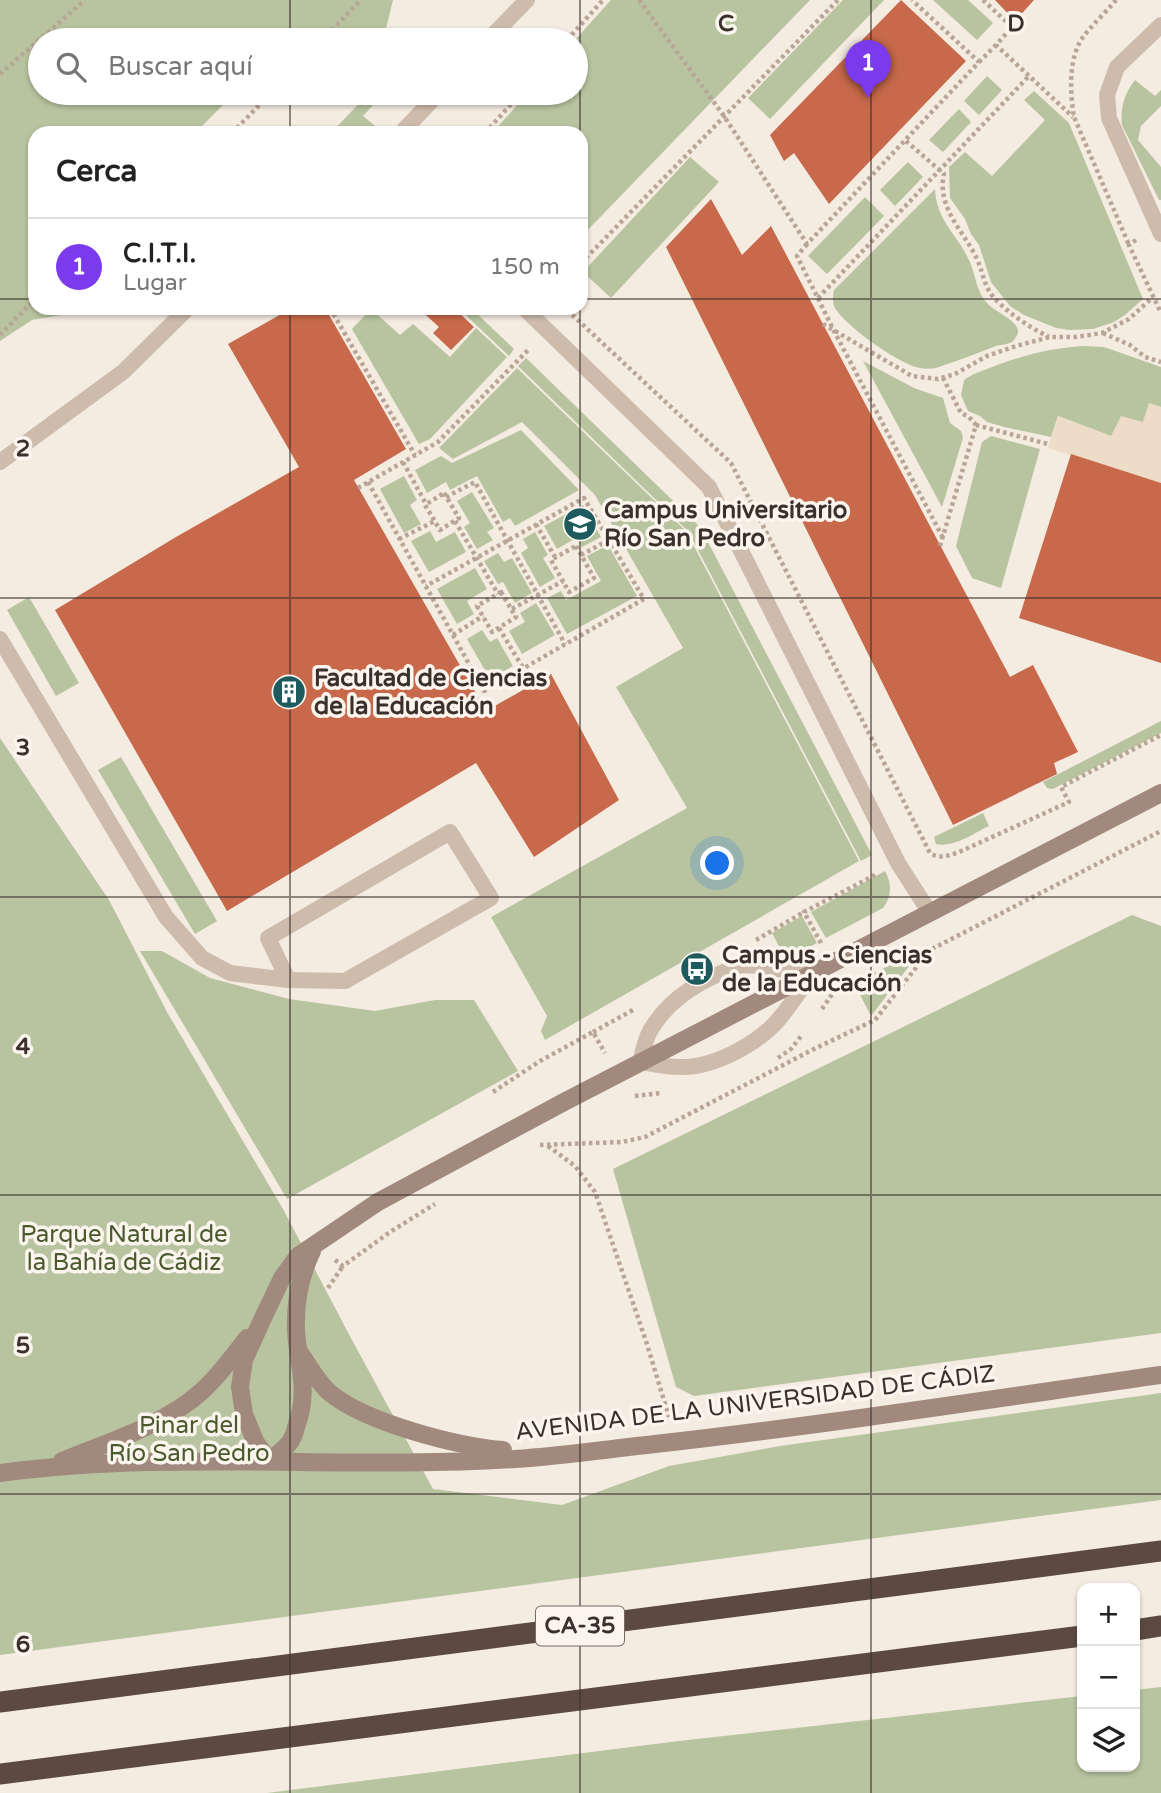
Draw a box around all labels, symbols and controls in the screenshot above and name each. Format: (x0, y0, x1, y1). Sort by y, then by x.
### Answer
text: C (718, 10, 734, 38)
text: D (1007, 10, 1025, 38)
search box (28, 28, 588, 105)
pin: 1 (845, 40, 891, 98)
icon: search (52, 48, 90, 86)
text: Buscar aquí (108, 51, 253, 82)
text: Cerca (56, 153, 137, 190)
text: C.I.T.I. (123, 238, 196, 269)
text: 1 (72, 253, 86, 281)
text: 150 m (490, 253, 560, 281)
text: Lugar (123, 269, 187, 297)
text: 2 (16, 435, 30, 463)
place label: Campus Universitario Río San Pedro (604, 496, 847, 553)
school or university icon: Campus Universitario Río San Pedro (561, 505, 599, 543)
place label: Facultad de Ciencias de la Educación (314, 664, 547, 721)
building icon: Facultad de Ciencias de la Educación (270, 673, 308, 711)
text: 3 (16, 734, 30, 762)
your location (700, 846, 734, 880)
place label: Campus - Ciencias de la Educación (722, 941, 932, 998)
bus stop icon: Campus - Ciencias de la Educación (678, 950, 716, 988)
text: 4 (16, 1033, 31, 1061)
park label: Parque Natural de la Bahía de Cádiz (20, 1220, 228, 1277)
text: 5 (16, 1332, 30, 1360)
street label: AVENIDA DE LA UNIVERSIDAD DE CÁDIZ (513, 1358, 996, 1447)
park label: Pinar del Río San Pedro (109, 1411, 269, 1468)
map controls (1077, 1583, 1140, 1772)
button: + (1077, 1583, 1140, 1646)
road number: CA-35 (536, 1606, 624, 1646)
text: 6 (16, 1631, 30, 1659)
button: − (1077, 1646, 1140, 1709)
button: layers (1077, 1709, 1140, 1772)

